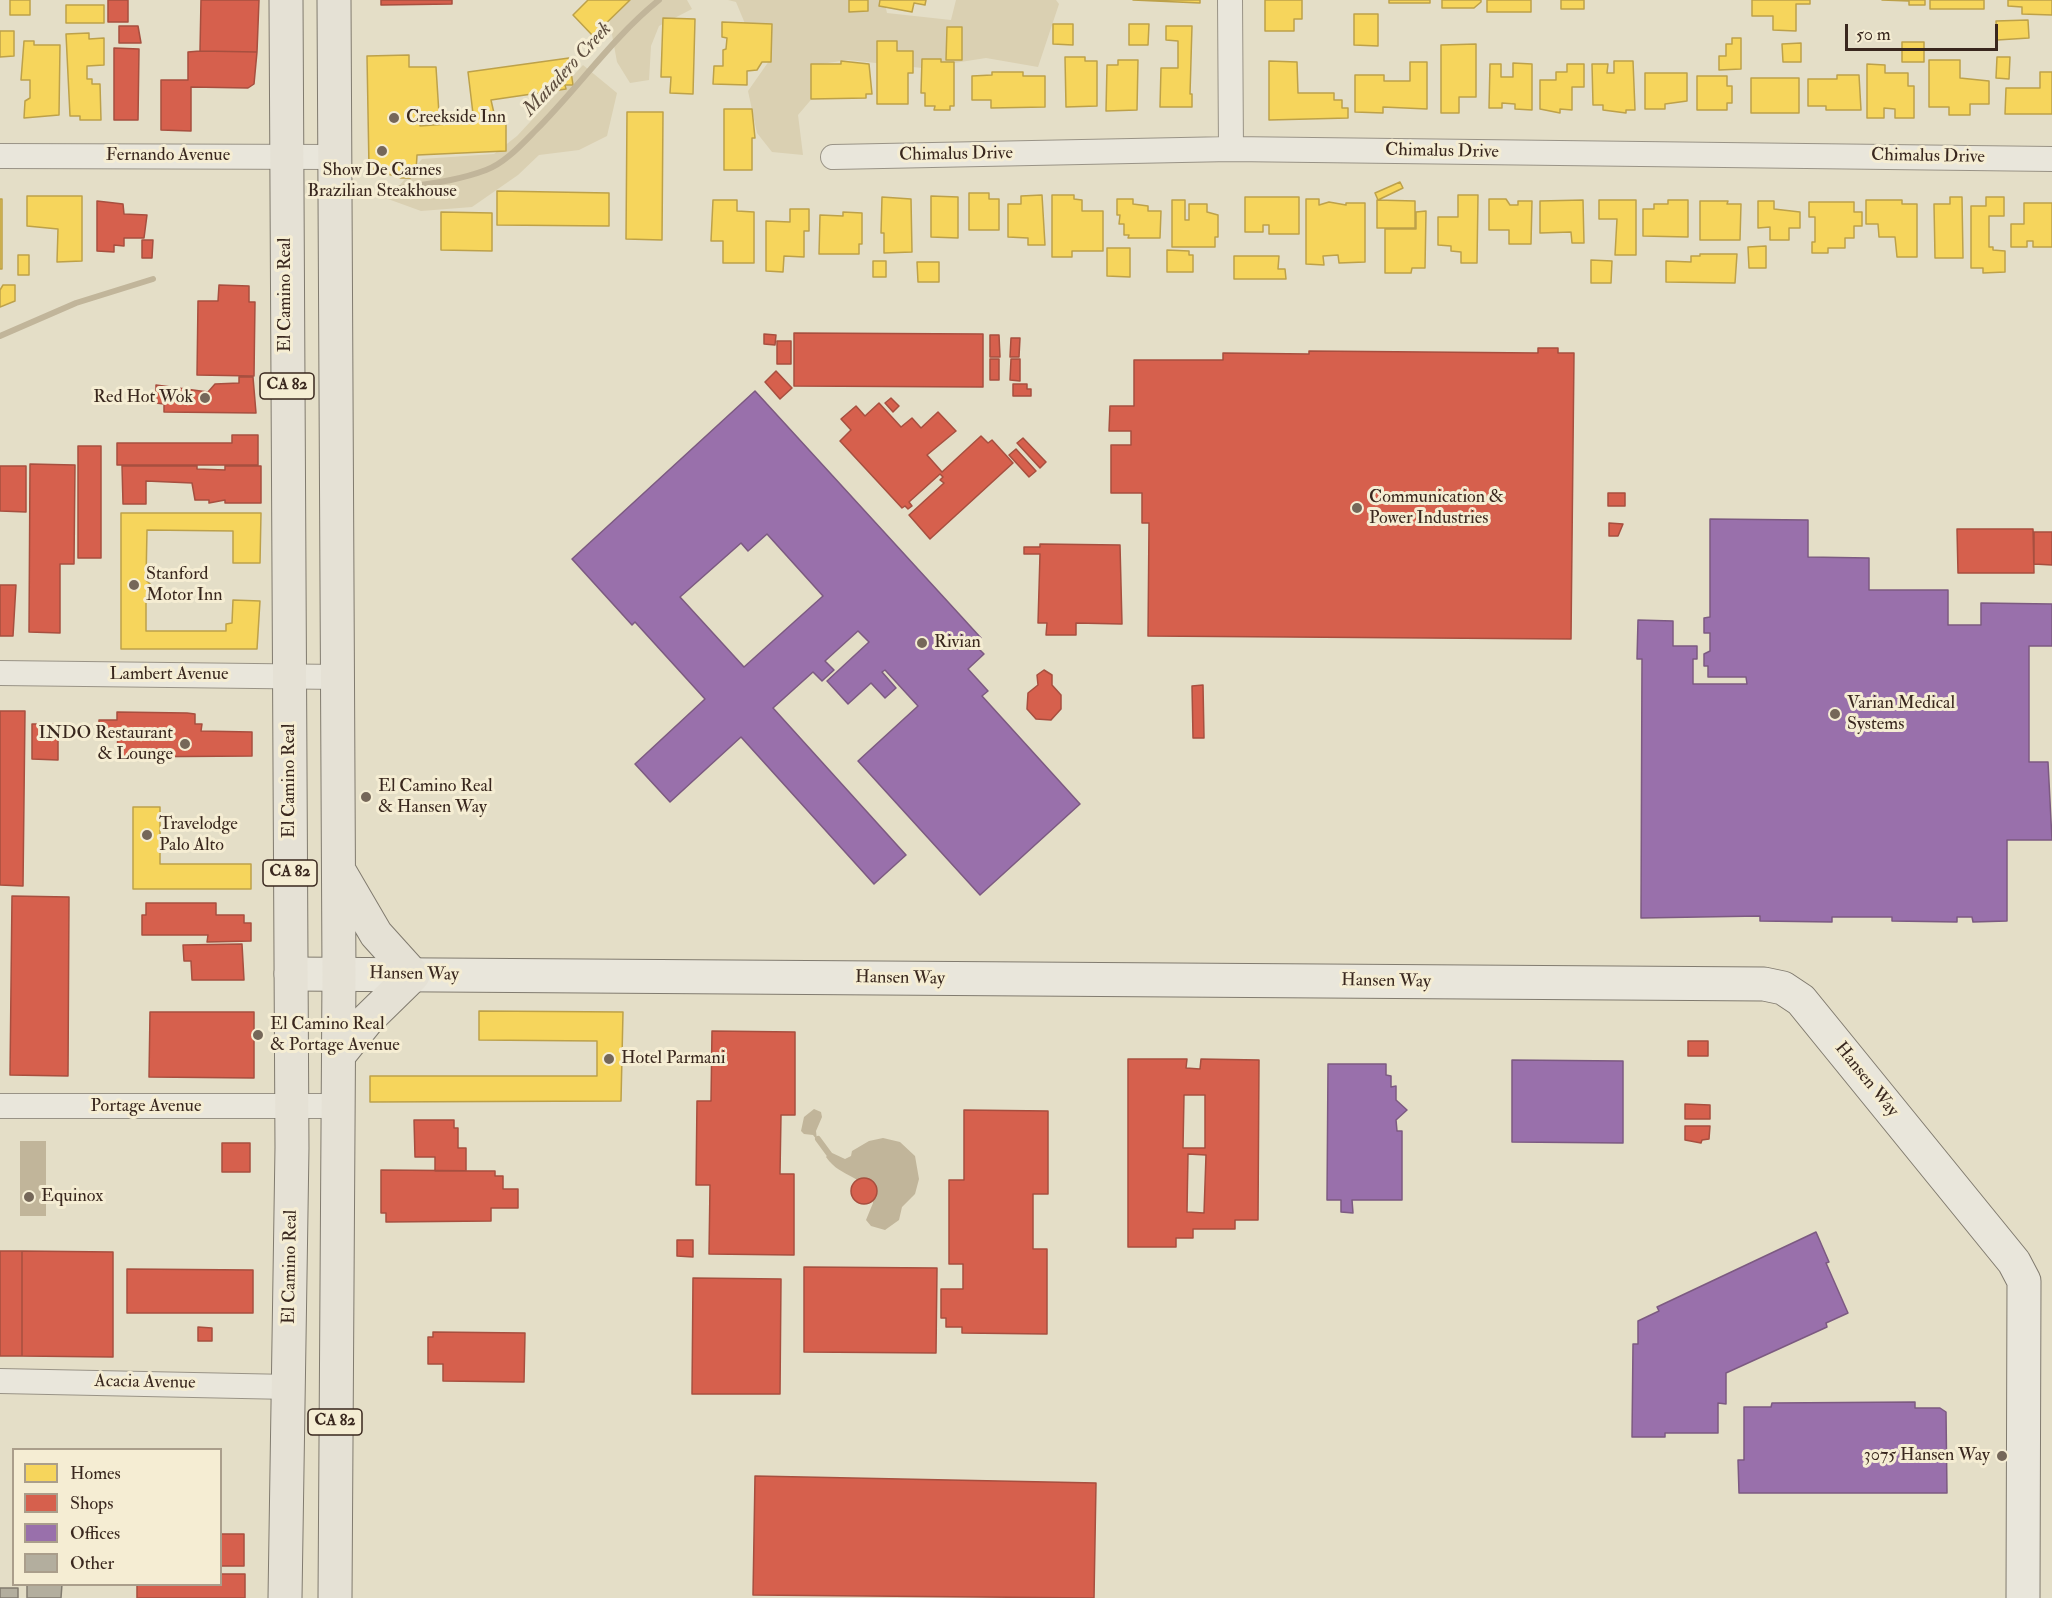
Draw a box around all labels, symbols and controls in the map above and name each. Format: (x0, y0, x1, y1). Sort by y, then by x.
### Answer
scale bar (1848, 12, 2001, 50)
water label: Matadero Creek (518, 18, 618, 122)
text: 50 m (1856, 23, 1891, 46)
place label: Creekside Inn (406, 107, 506, 129)
marker: Creekside Inn (387, 111, 401, 125)
street label: Chimalus Drive (1385, 140, 1499, 164)
street label: Chimalus Drive (899, 143, 1013, 167)
marker: Show De Carnes Brazilian Steakhouse (375, 144, 389, 158)
street label: Fernando Avenue (106, 145, 230, 167)
street label: Chimalus Drive (1871, 145, 1985, 169)
place label: Show De Carnes Brazilian Steakhouse (307, 160, 457, 202)
street label: El Camino Real (275, 238, 297, 352)
road number: CA 82 (260, 373, 314, 399)
place label: Red Hot Wok (93, 387, 193, 409)
marker: Red Hot Wok (198, 391, 212, 405)
place label: Communication & Power Industries (1369, 487, 1504, 530)
marker: Communication & Power Industries (1350, 501, 1364, 515)
place label: Stanford Motor Inn (146, 564, 222, 606)
marker: Stanford Motor Inn (127, 578, 141, 592)
place label: Rivian (934, 632, 981, 654)
marker: Rivian (915, 636, 929, 650)
street label: Lambert Avenue (109, 664, 229, 686)
place label: Varian Medical Systems (1847, 693, 1955, 736)
marker: Varian Medical Systems (1828, 707, 1842, 721)
place label: INDO Restaurant & Lounge (38, 723, 173, 766)
street label: El Camino Real (279, 724, 301, 838)
marker: INDO Restaurant & Lounge (178, 737, 192, 751)
place label: El Camino Real & Hansen Way (378, 776, 493, 818)
marker: El Camino Real & Hansen Way (359, 790, 373, 804)
place label: Travelodge Palo Alto (159, 814, 238, 856)
marker: Travelodge Palo Alto (140, 828, 154, 842)
road number: CA 82 (263, 860, 317, 886)
street label: Hansen Way (369, 963, 459, 987)
street label: Hansen Way (855, 967, 945, 991)
street label: Hansen Way (1341, 970, 1431, 994)
place label: El Camino Real & Portage Avenue (270, 1014, 400, 1056)
marker: El Camino Real & Portage Avenue (251, 1028, 265, 1042)
street label: Hansen Way (1829, 1038, 1903, 1122)
place label: Hotel Parmani (621, 1048, 726, 1070)
marker: Hotel Parmani (602, 1052, 616, 1066)
street label: Portage Avenue (91, 1096, 201, 1118)
place label: Equinox (41, 1186, 103, 1208)
marker: Equinox (22, 1190, 36, 1204)
street label: El Camino Real (279, 1210, 303, 1324)
street label: Acacia Avenue (94, 1371, 196, 1395)
road number: CA 82 (308, 1409, 362, 1435)
place label: 3075 Hansen Way (1864, 1445, 1990, 1467)
legend (12, 1448, 222, 1586)
marker: 3075 Hansen Way (1995, 1449, 2009, 1463)
text: Homes (70, 1462, 121, 1485)
text: Shops (70, 1492, 113, 1515)
text: Offices (70, 1522, 120, 1545)
text: Other (70, 1552, 114, 1575)

